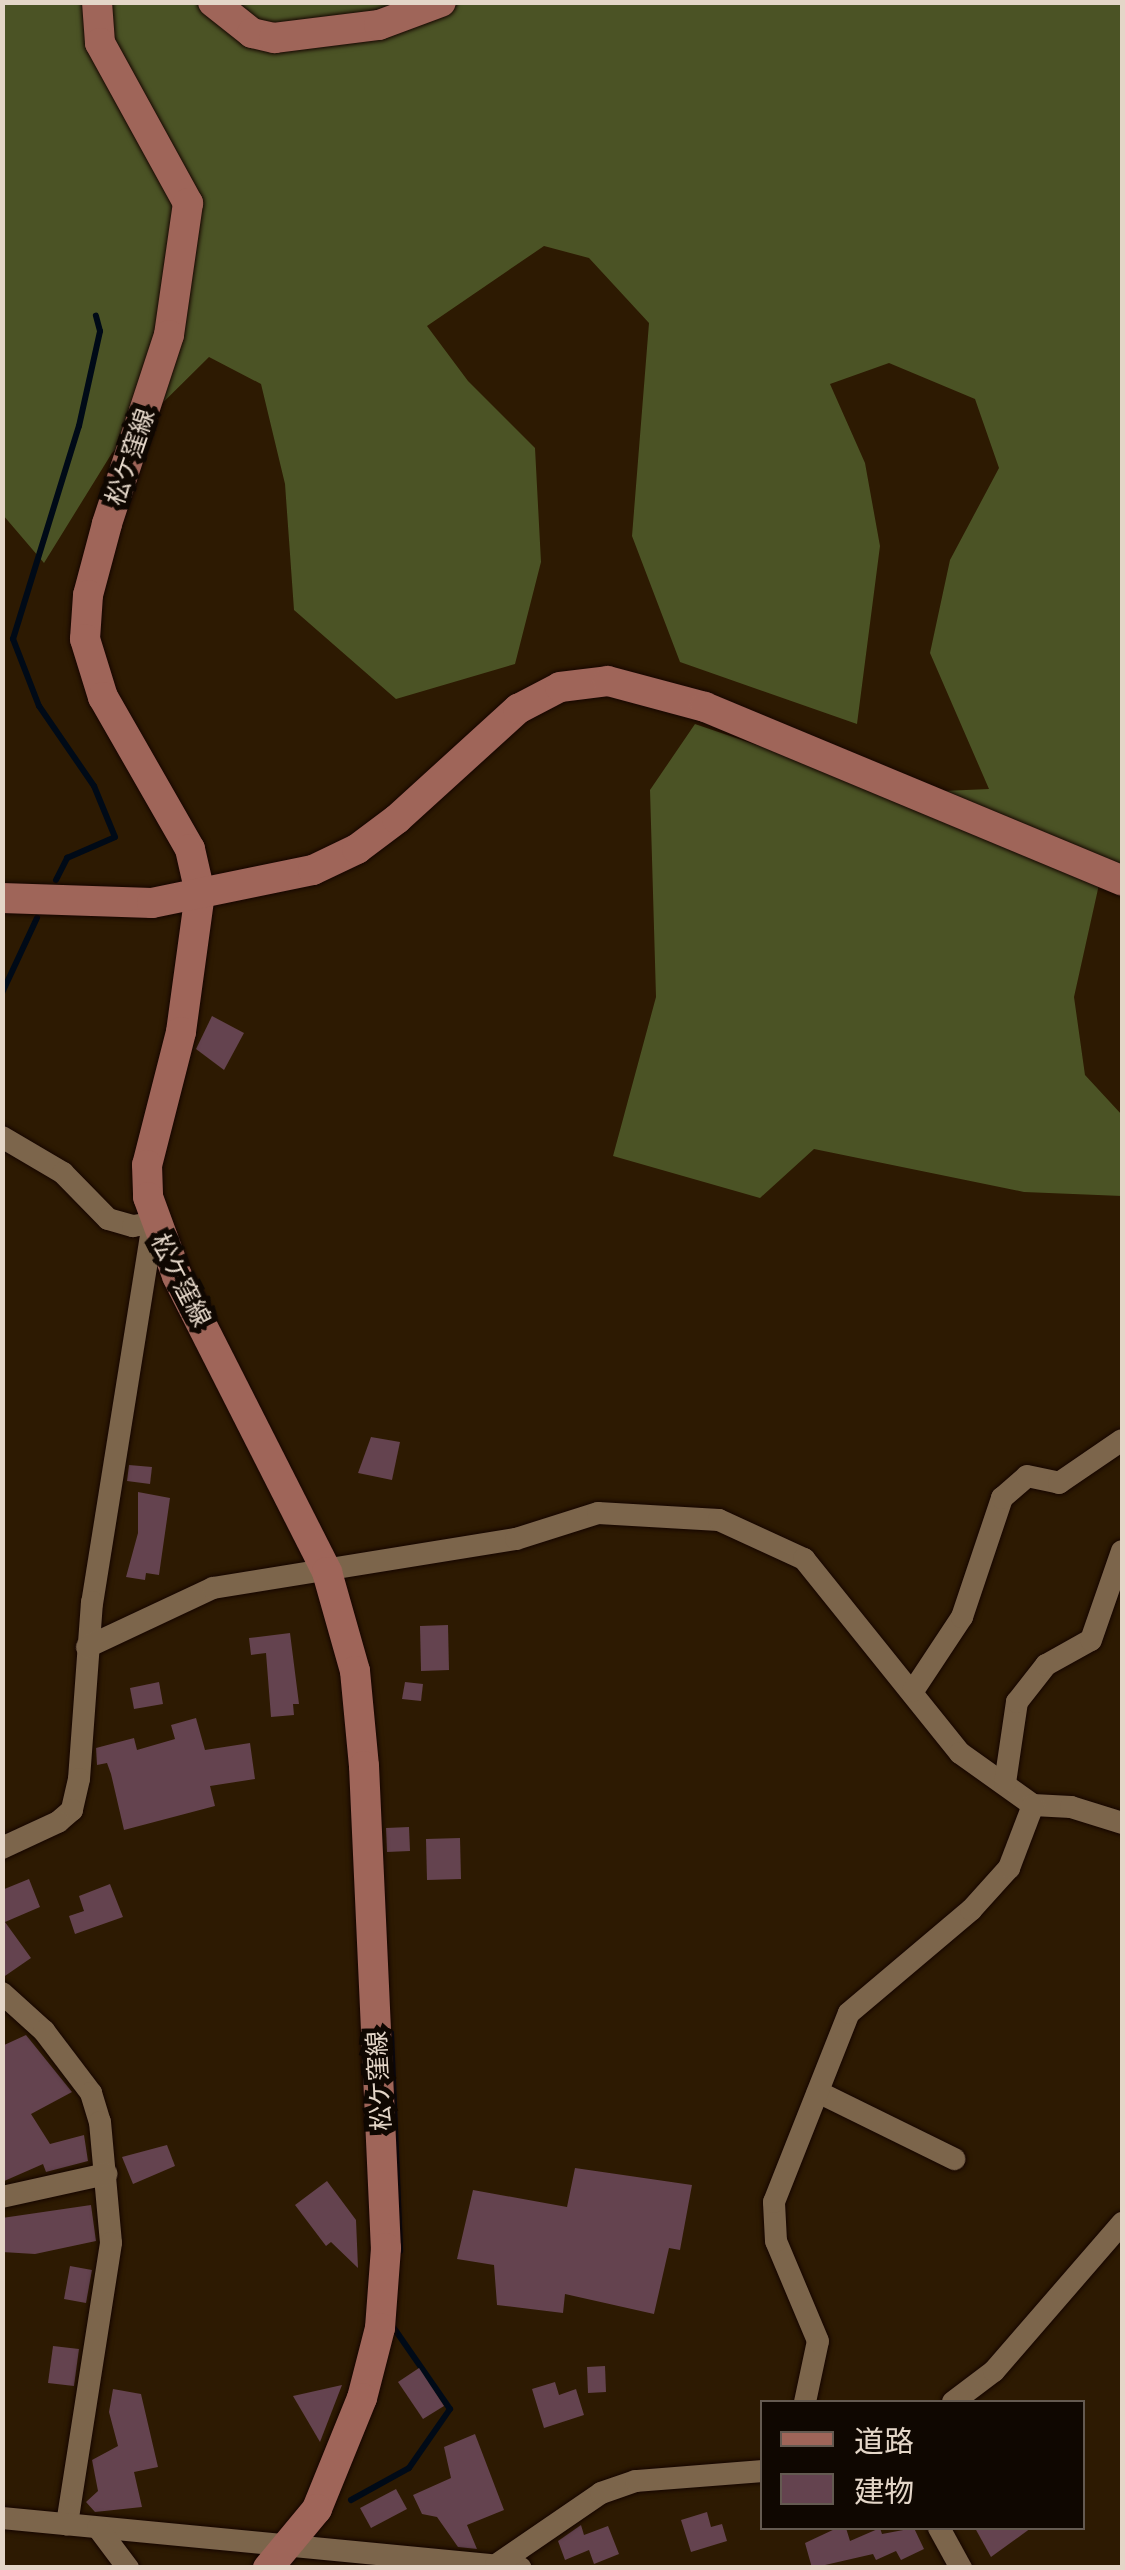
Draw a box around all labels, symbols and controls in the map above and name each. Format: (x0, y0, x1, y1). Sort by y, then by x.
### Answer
street label: 松ケ窪線 (100, 405, 160, 509)
street label: 松ケ窪線 (145, 1229, 217, 1331)
street label: 松ケ窪線 (361, 2030, 397, 2132)
legend (760, 2400, 1085, 2530)
text: 道路 (854, 2421, 914, 2460)
text: 建物 (854, 2471, 914, 2510)

